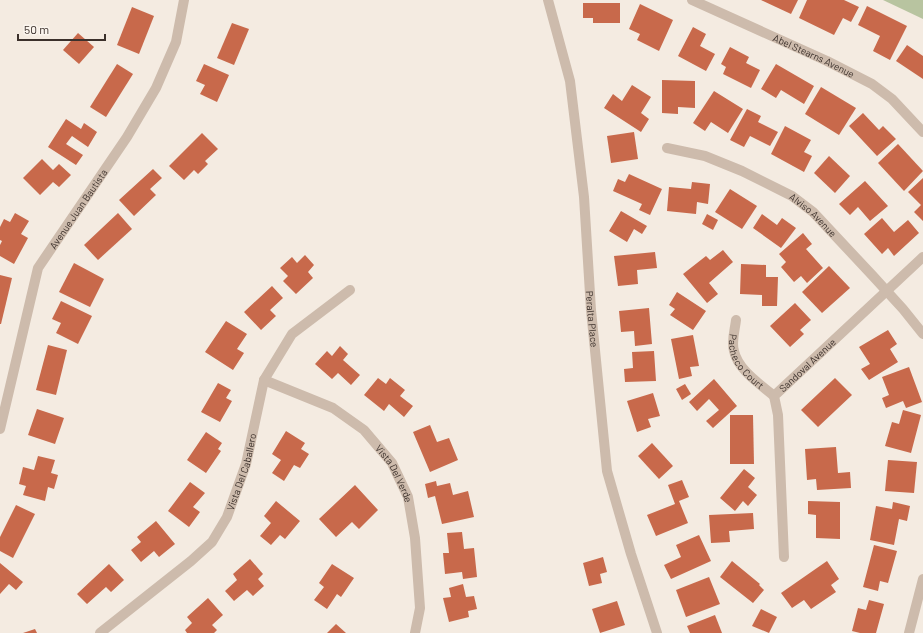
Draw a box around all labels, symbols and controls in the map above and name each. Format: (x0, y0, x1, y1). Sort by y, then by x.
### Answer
scale bar (18, 16, 105, 42)
text: 50 m (24, 22, 49, 36)
street label: Abel Stearns Avenue (771, 31, 857, 80)
street label: Avenue Juan Bautista (47, 167, 110, 251)
street label: Alviso Avenue (787, 190, 839, 239)
street label: Peralta Place (584, 290, 601, 348)
street label: Pacheco Court (727, 333, 767, 392)
street label: Sandoval Avenue (776, 336, 838, 394)
street label: Vista Del Caballero (224, 432, 258, 512)
street label: Vista Del Verde (373, 442, 415, 503)

